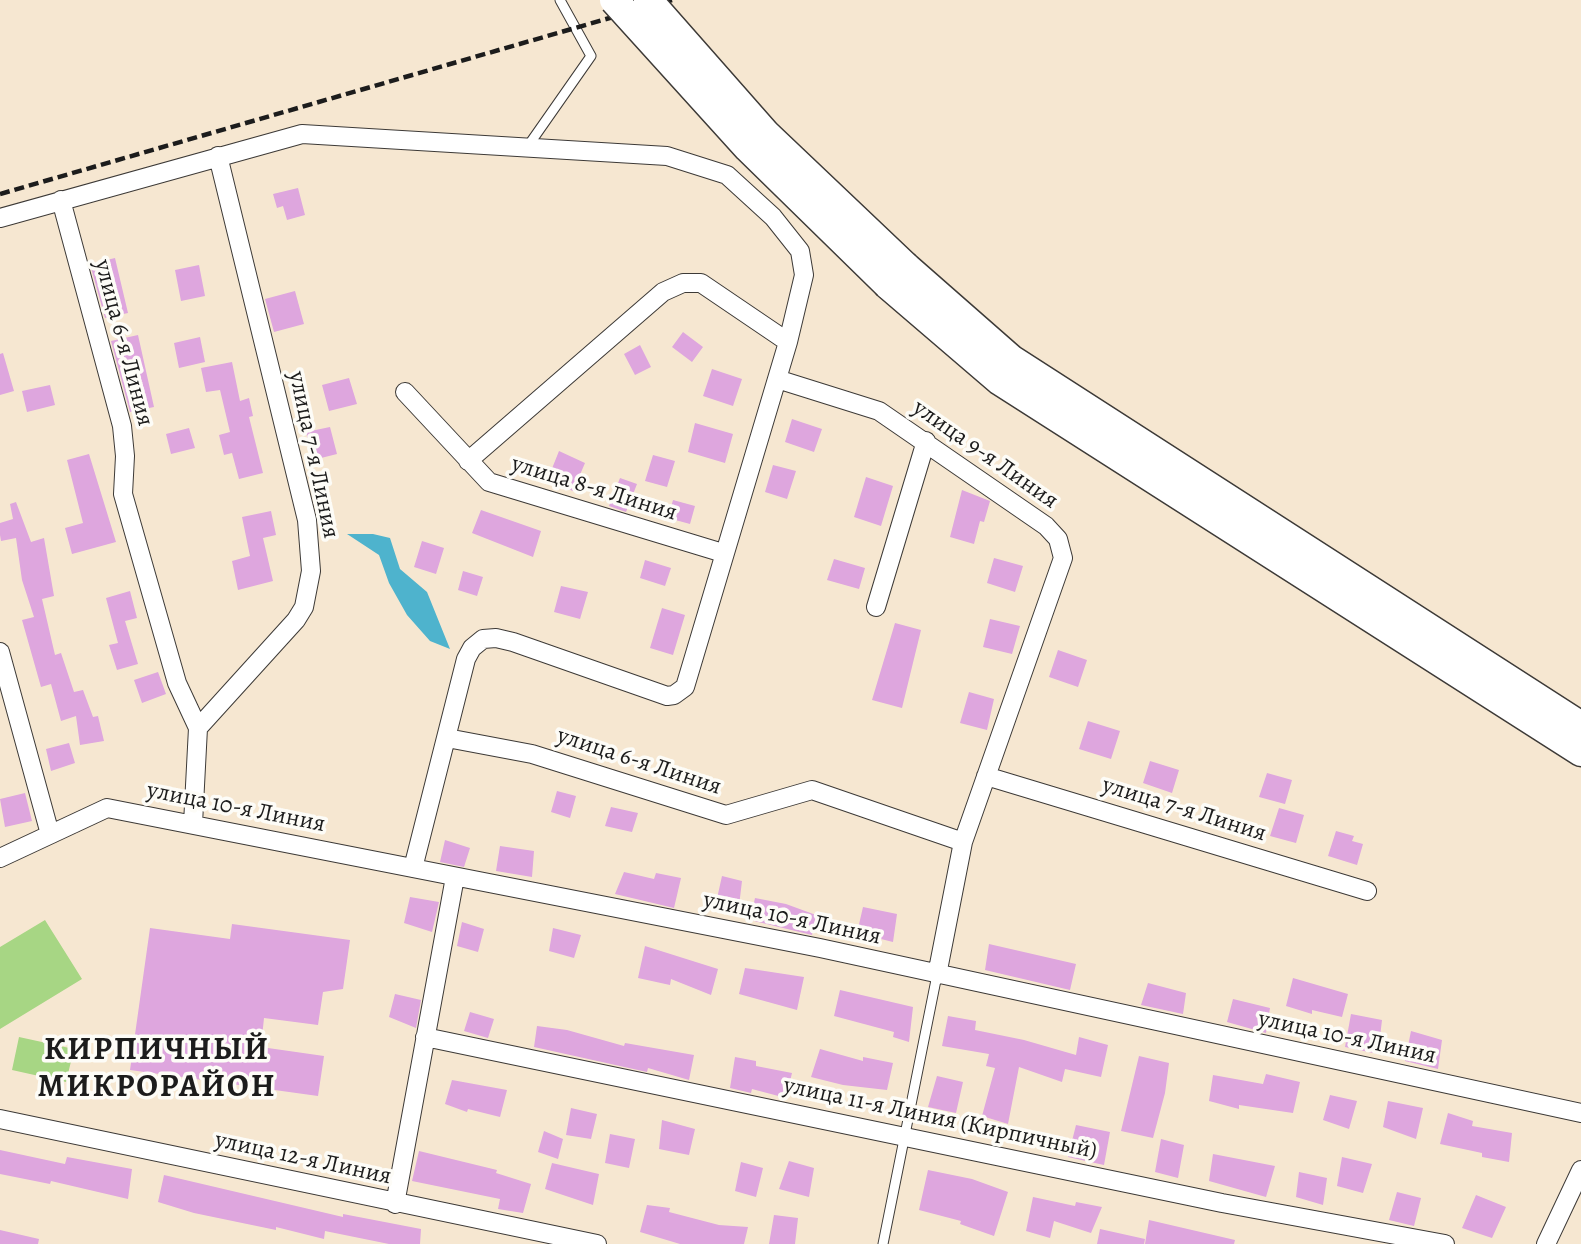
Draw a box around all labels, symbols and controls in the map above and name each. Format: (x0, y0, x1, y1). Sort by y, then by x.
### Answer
street label: улица 6-я Линия (87, 257, 159, 429)
street label: улица 7-я Линия (281, 369, 345, 541)
street label: улица 9-я Линия (907, 394, 1063, 516)
street label: улица 8-я Линия (508, 450, 680, 528)
street label: улица 6-я Линия (553, 722, 725, 802)
street label: улица 7-я Линия (1098, 771, 1270, 849)
street label: улица 10-я Линия (144, 777, 328, 839)
street label: улица 10-я Линия (700, 886, 884, 952)
street label: улица 10-я Линия (1255, 1005, 1439, 1071)
district label: КИРПИЧНЫЙ МИКРОРАЙОН (39, 1032, 275, 1107)
street label: улица 11-я Линия (Кирпичный) (781, 1072, 1099, 1166)
street label: улица 12-я Линия (212, 1126, 394, 1192)

